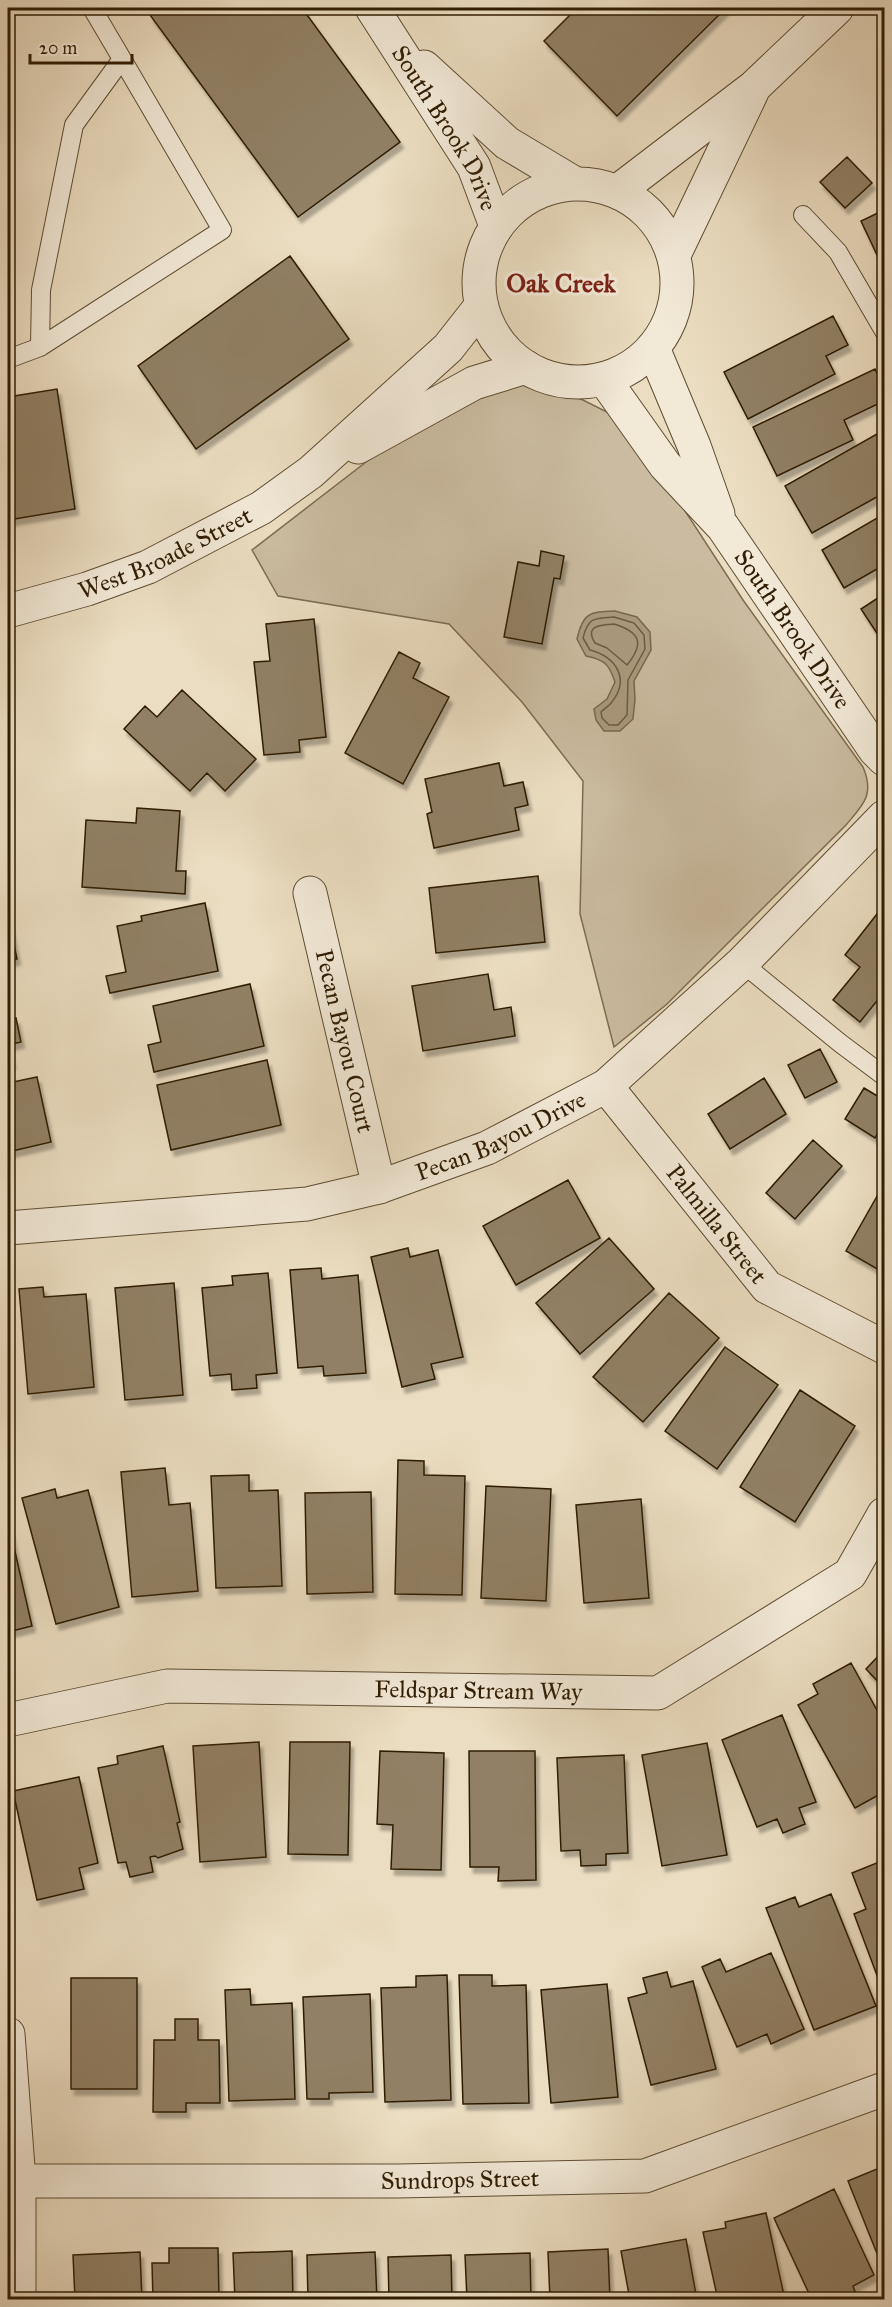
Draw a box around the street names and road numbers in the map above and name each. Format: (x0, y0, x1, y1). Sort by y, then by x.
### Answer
street label: South Brook Drive (385, 40, 504, 215)
street label: West Broade Street (74, 500, 258, 606)
street label: South Brook Drive (728, 544, 858, 715)
street label: Pecan Bayou Court (309, 946, 381, 1136)
street label: Pecan Bayou Drive (412, 1084, 591, 1188)
street label: Palmilla Street (660, 1158, 774, 1290)
street label: Feldspar Stream Way (374, 1674, 583, 1707)
street label: Sundrops Street (381, 2163, 540, 2196)

